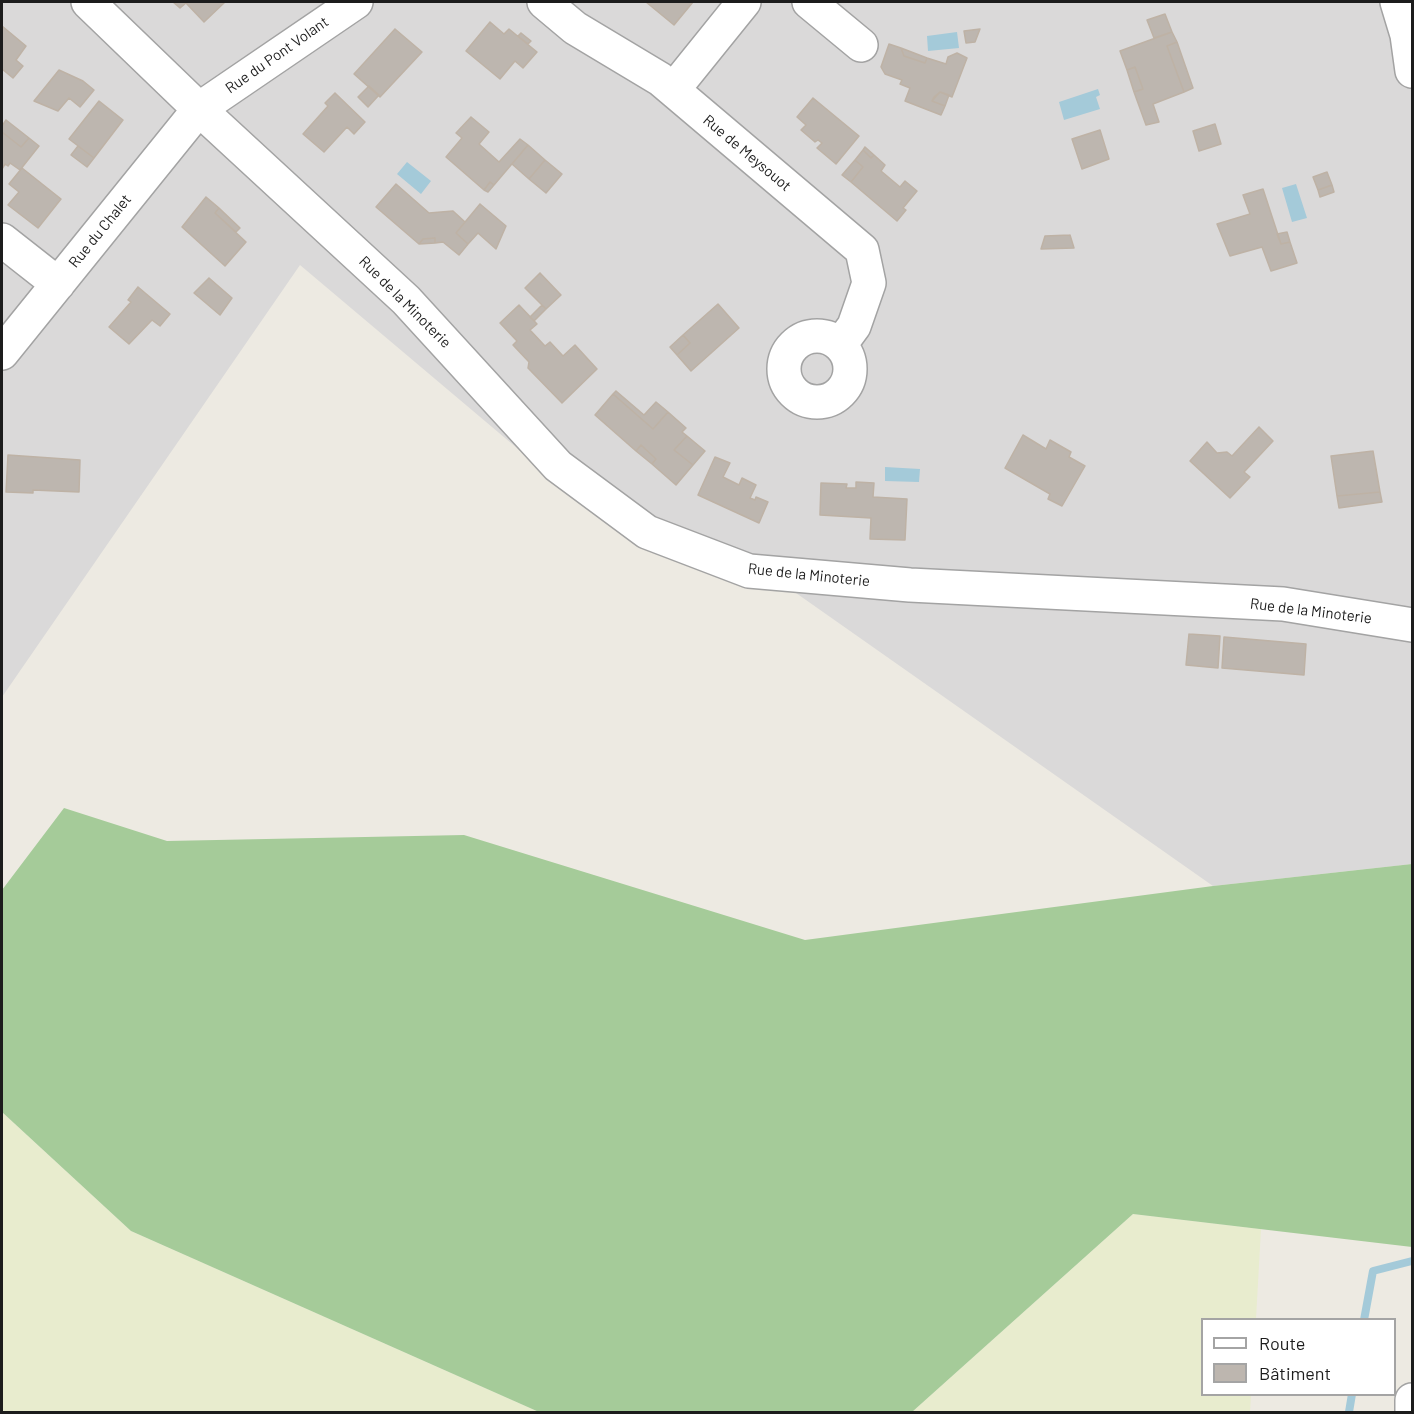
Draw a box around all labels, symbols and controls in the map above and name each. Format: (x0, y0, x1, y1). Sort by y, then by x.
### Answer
street label: Rue du Pont Volant (222, 13, 332, 97)
street label: Rue de Meysouot (699, 111, 795, 195)
street label: Rue du Chalet (65, 191, 135, 271)
street label: Rue de la Minoterie (355, 252, 455, 352)
street label: Rue de la Minoterie (747, 560, 871, 590)
street label: Rue de la Minoterie (1249, 595, 1373, 627)
legend (1201, 1318, 1396, 1396)
text: Route (1259, 1332, 1305, 1354)
text: Bâtiment (1259, 1362, 1331, 1384)

